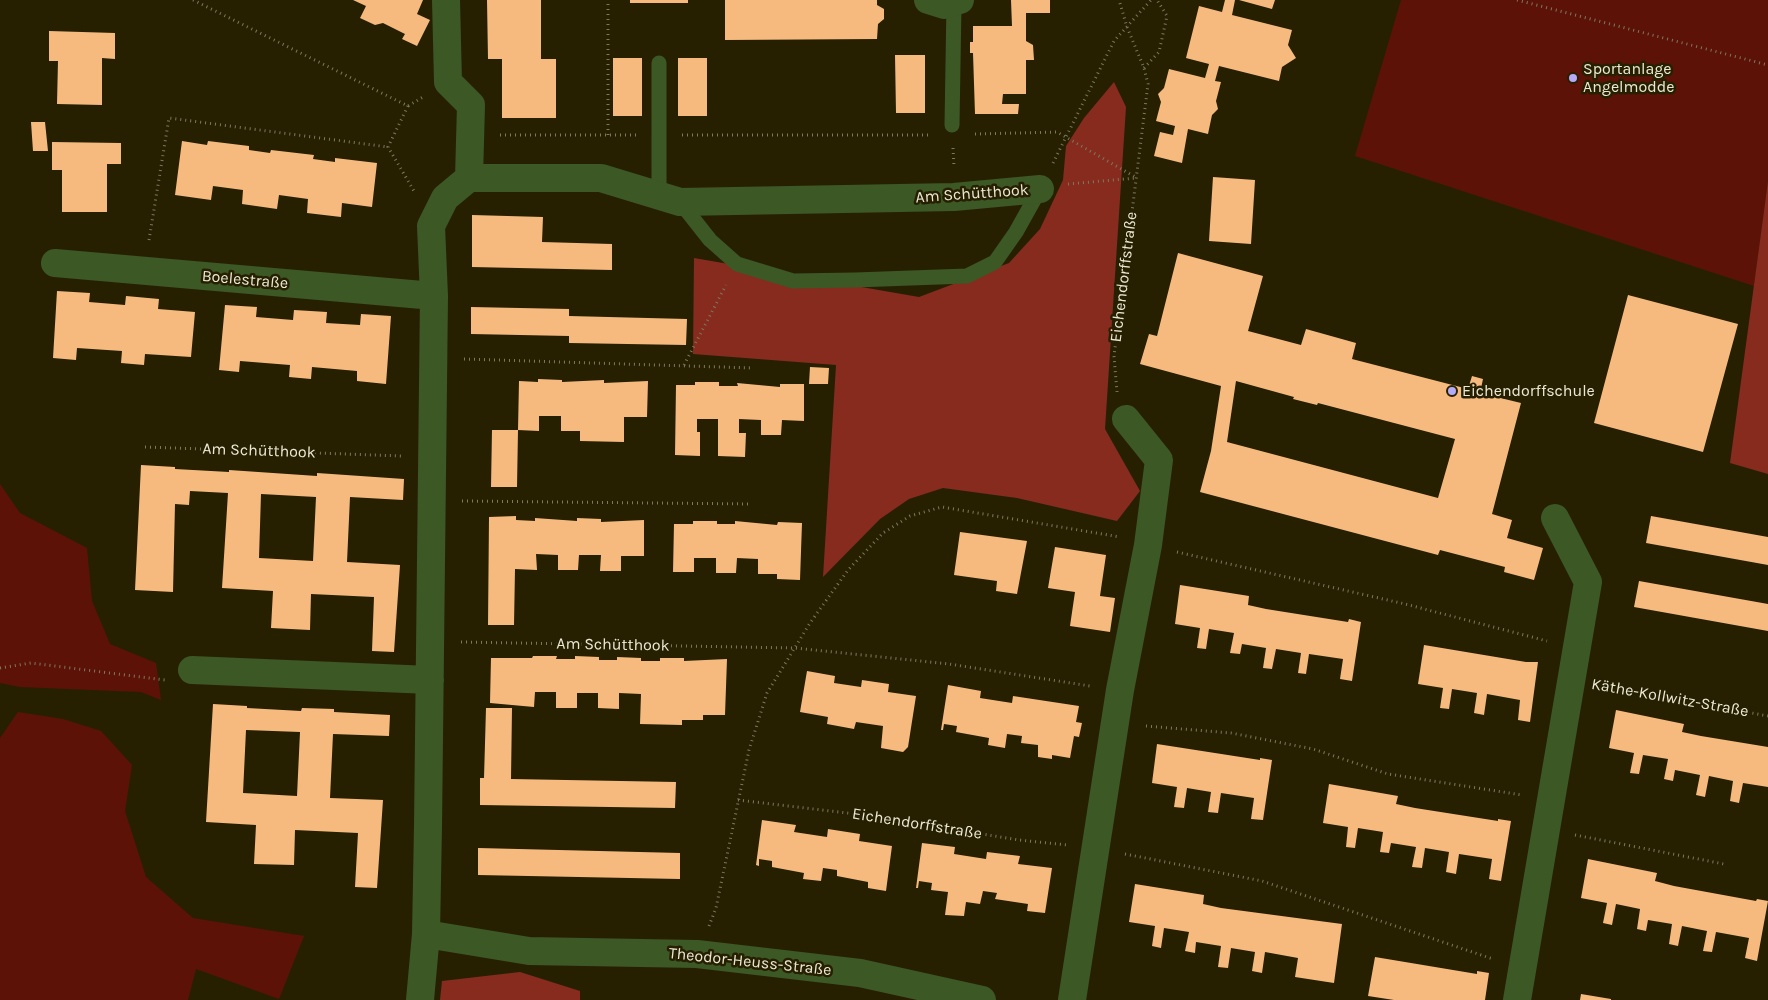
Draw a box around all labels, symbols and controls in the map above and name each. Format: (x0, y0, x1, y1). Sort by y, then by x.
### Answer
place label: Sportanlage Angelmodde (1583, 59, 1674, 97)
marker: Sportanlage Angelmodde (1567, 72, 1579, 84)
street label: Am Schütthook (915, 180, 1029, 208)
street label: Eichendorffstraße (1106, 211, 1142, 343)
street label: Boelestraße (201, 267, 289, 293)
place label: Eichendorffschule (1462, 381, 1595, 401)
marker: Eichendorffschule (1446, 385, 1458, 397)
street label: Am Schütthook (202, 439, 316, 463)
street label: Am Schütthook (556, 634, 670, 656)
street label: Käthe-Kollwitz-Straße (1590, 675, 1750, 721)
street label: Eichendorffstraße (851, 804, 983, 844)
street label: Theodor-Heuss-Straße (668, 944, 832, 980)

